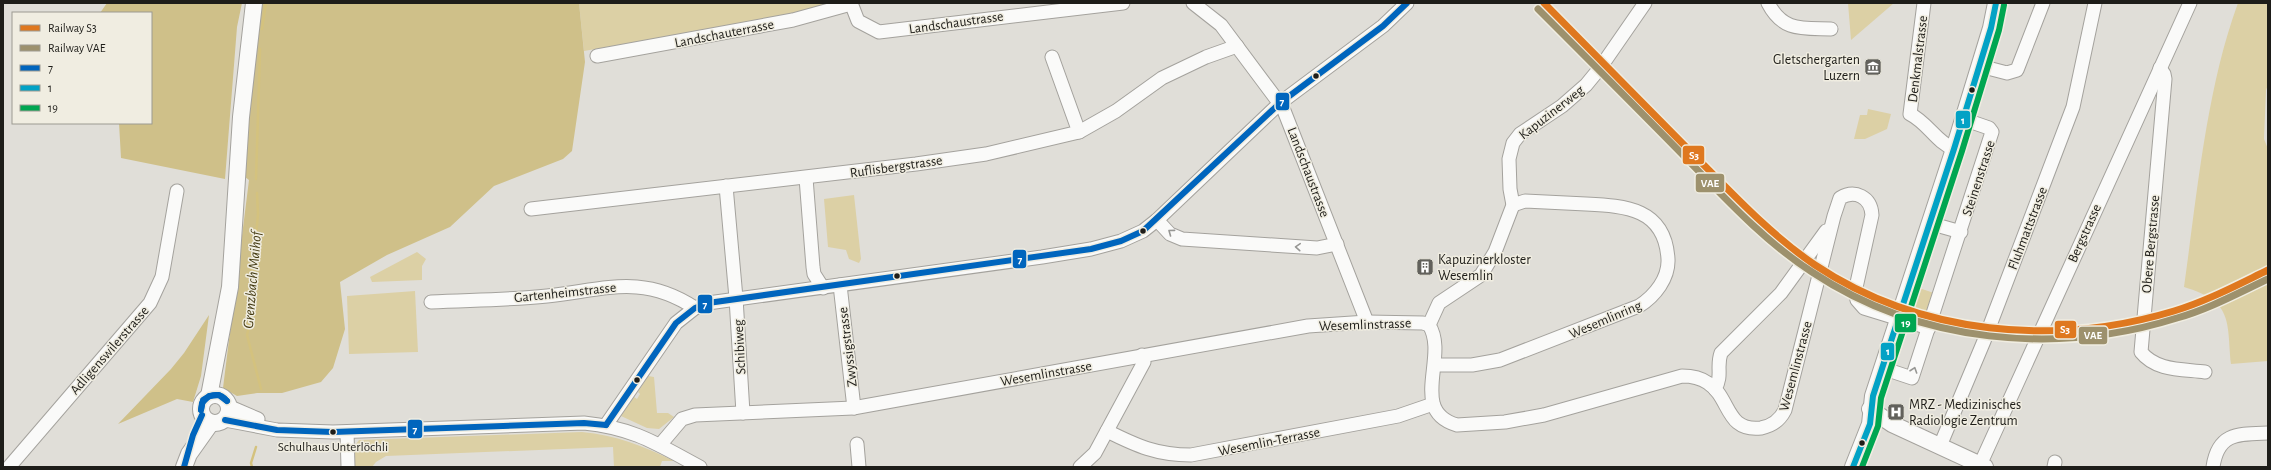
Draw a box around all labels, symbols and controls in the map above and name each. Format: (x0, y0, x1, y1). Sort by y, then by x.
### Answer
street label: Landschaustrasse (908, 9, 1004, 37)
legend (12, 12, 152, 124)
street label: Denkmalstrasse (1906, 15, 1930, 103)
street label: Landschauterrasse (673, 17, 775, 50)
text: Railway S3 (48, 22, 97, 35)
text: Railway VAE (48, 42, 106, 55)
place label: Gletschergarten Luzern (1773, 53, 1860, 83)
museum icon: Gletschergarten Luzern (1863, 57, 1883, 77)
text: 7 (48, 62, 53, 74)
unlabelled marker (1311, 71, 1321, 81)
text: 1 (48, 82, 52, 94)
street label: Kapuzinerweg (1517, 83, 1587, 142)
unlabelled marker (1967, 85, 1977, 95)
line badge: 7 (1275, 92, 1290, 111)
text: 7 (1280, 96, 1285, 107)
text: 19 (48, 102, 58, 114)
line badge: 1 (1955, 110, 1971, 129)
text: 1 (1961, 115, 1965, 126)
street label: Landschaustrasse (1284, 125, 1332, 219)
street label: Steinenstrasse (1960, 139, 1998, 218)
line badge: S3 (1682, 145, 1705, 165)
text: S3 (1689, 150, 1699, 161)
street label: Ruflisbergstrasse (849, 154, 943, 180)
line badge: VAE (1695, 173, 1725, 193)
text: VAE (1701, 178, 1720, 189)
street label: Fluhmattstrasse (2006, 185, 2050, 272)
street label: Obere Bergstrasse (2140, 195, 2162, 294)
street label: Bergstrasse (2066, 202, 2104, 265)
unlabelled marker (1138, 226, 1148, 236)
water label: Grenzbach Maihof (241, 228, 264, 329)
one-way arrow (1168, 230, 1175, 237)
one-way arrow (1295, 243, 1301, 252)
line badge: 7 (1012, 249, 1027, 269)
place label: Kapuzinerkloster Wesemlin (1438, 253, 1531, 283)
text: 7 (1018, 254, 1023, 265)
building icon: Kapuzinerkloster Wesemlin (1415, 257, 1435, 277)
unlabelled marker (892, 271, 902, 281)
street label: Gartenheimstrasse (513, 281, 617, 305)
line badge: 7 (697, 294, 713, 314)
street label: Wesemlinring (1567, 298, 1644, 341)
text: 7 (703, 299, 708, 310)
street label: Adligenswilerstrasse (68, 304, 152, 398)
street label: Zwyssigstrasse (836, 306, 860, 388)
line badge: 19 (1894, 313, 1917, 333)
street label: Wesemlinstrasse (1319, 316, 1412, 334)
text: 19 (1901, 318, 1911, 329)
street label: Schibiweg (732, 319, 748, 375)
street label: Wesemlinstrasse (1777, 320, 1815, 413)
line badge: S3 (2054, 320, 2077, 339)
text: S3 (2060, 324, 2070, 335)
line badge: VAE (2078, 326, 2108, 345)
text: VAE (2084, 330, 2103, 341)
line badge: 1 (1880, 342, 1895, 361)
text: 1 (1886, 346, 1890, 357)
street label: Wesemlinstrasse (999, 359, 1093, 389)
one-way arrow (1909, 367, 1918, 374)
unlabelled marker (632, 375, 642, 385)
place label: MRZ - Medizinisches Radiologie Zentrum (1909, 398, 2021, 428)
hospital icon: MRZ - Medizinisches Radiologie Zentrum (1886, 402, 1906, 422)
line badge: 7 (407, 419, 423, 439)
text: 7 (413, 424, 418, 435)
street label: Wesemlin-Terrasse (1217, 425, 1321, 459)
marker: Schulhaus Unterlöchli (328, 427, 338, 437)
unlabelled marker (1857, 438, 1867, 448)
place label: Schulhaus Unterlöchli (278, 441, 388, 454)

